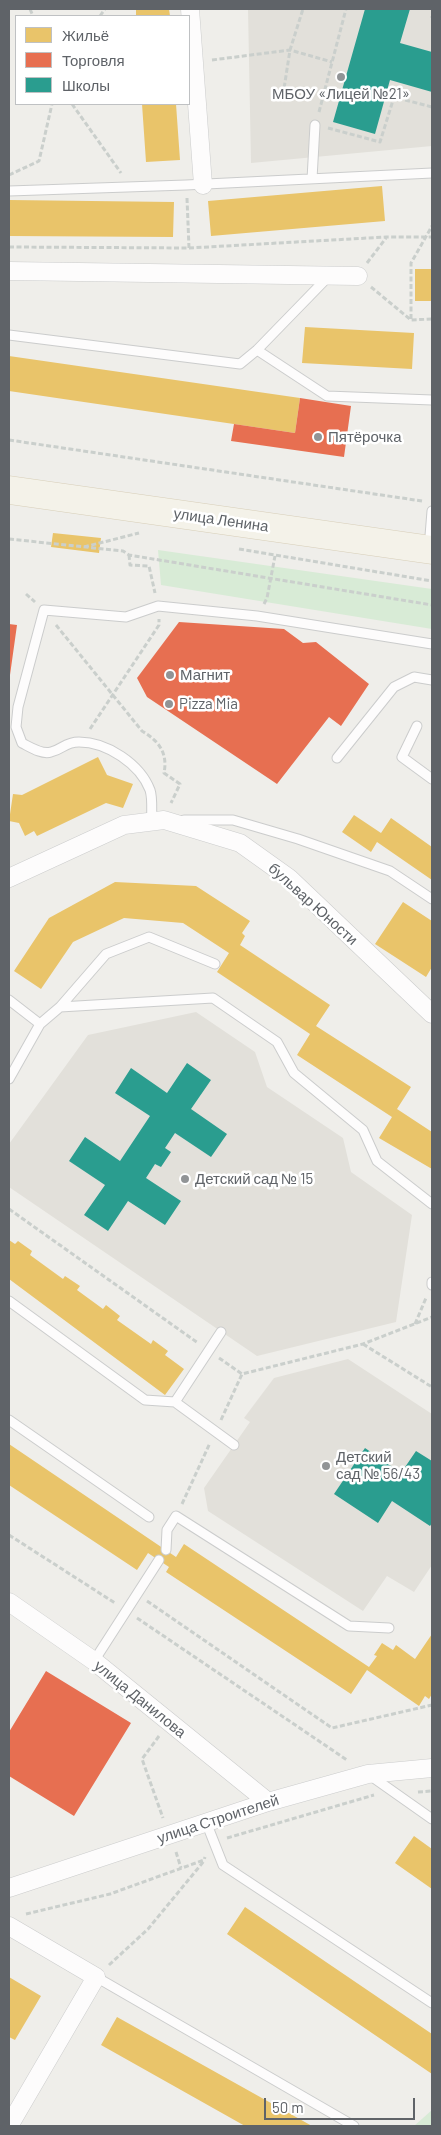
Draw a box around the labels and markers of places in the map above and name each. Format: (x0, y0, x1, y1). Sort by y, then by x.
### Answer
marker: МБОУ «Лицей №21» (335, 71, 347, 83)
place label: МБОУ «Лицей №21» (272, 85, 410, 103)
place label: Пятёрочка (328, 428, 402, 446)
marker: Пятёрочка (312, 431, 324, 443)
place label: Магнит (180, 666, 230, 684)
marker: Магнит (164, 669, 176, 681)
place label: Pizza Mia (179, 695, 238, 713)
marker: Pizza Mia (163, 698, 175, 710)
place label: Детский сад № 15 (195, 1170, 313, 1188)
marker: Детский сад № 15 (179, 1173, 191, 1185)
place label: Детский сад № 56/43 (336, 1448, 420, 1483)
marker: Детский сад № 56/43 (320, 1460, 332, 1472)

